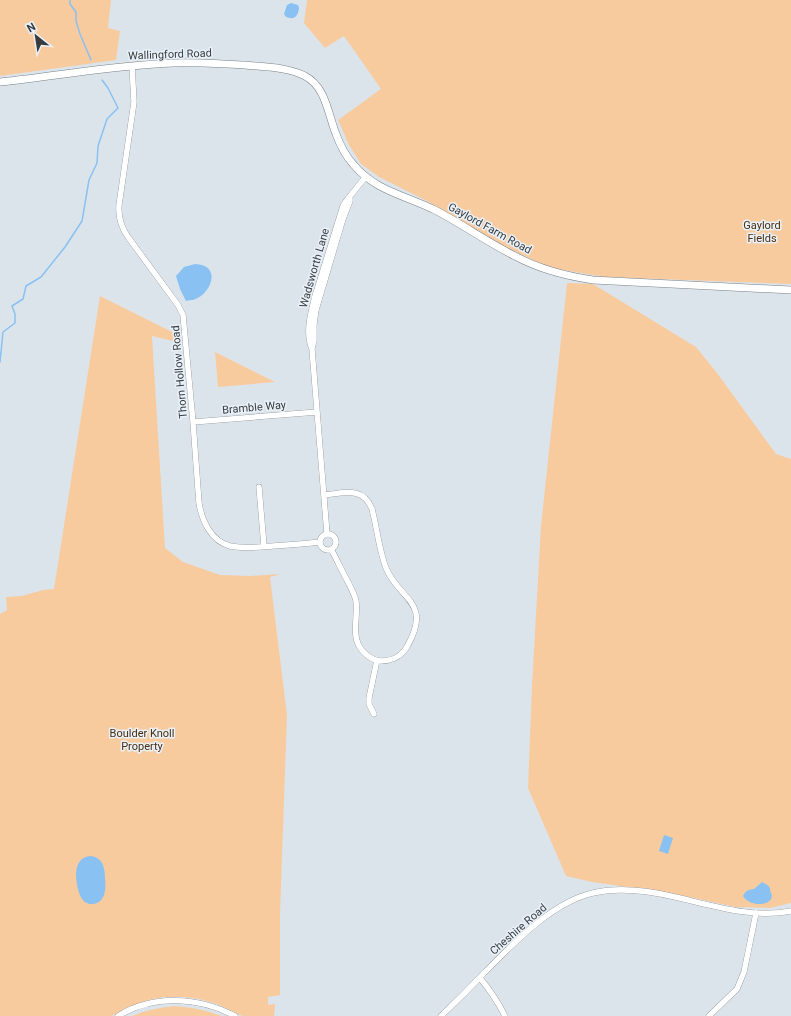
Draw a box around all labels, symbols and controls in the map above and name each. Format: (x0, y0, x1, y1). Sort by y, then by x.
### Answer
north arrow (16, 16, 56, 56)
text: N (25, 20, 38, 35)
street label: Wallingford Road (128, 47, 212, 62)
street label: Gaylord Farm Road (446, 200, 534, 257)
park label: Gaylord Fields (743, 219, 781, 245)
street label: Wadsworth Lane (297, 227, 332, 309)
street label: Thorn Hollow Road (169, 325, 190, 419)
street label: Bramble Way (222, 398, 287, 417)
park label: Boulder Knoll Property (110, 727, 174, 753)
street label: Cheshire Road (487, 901, 549, 958)

